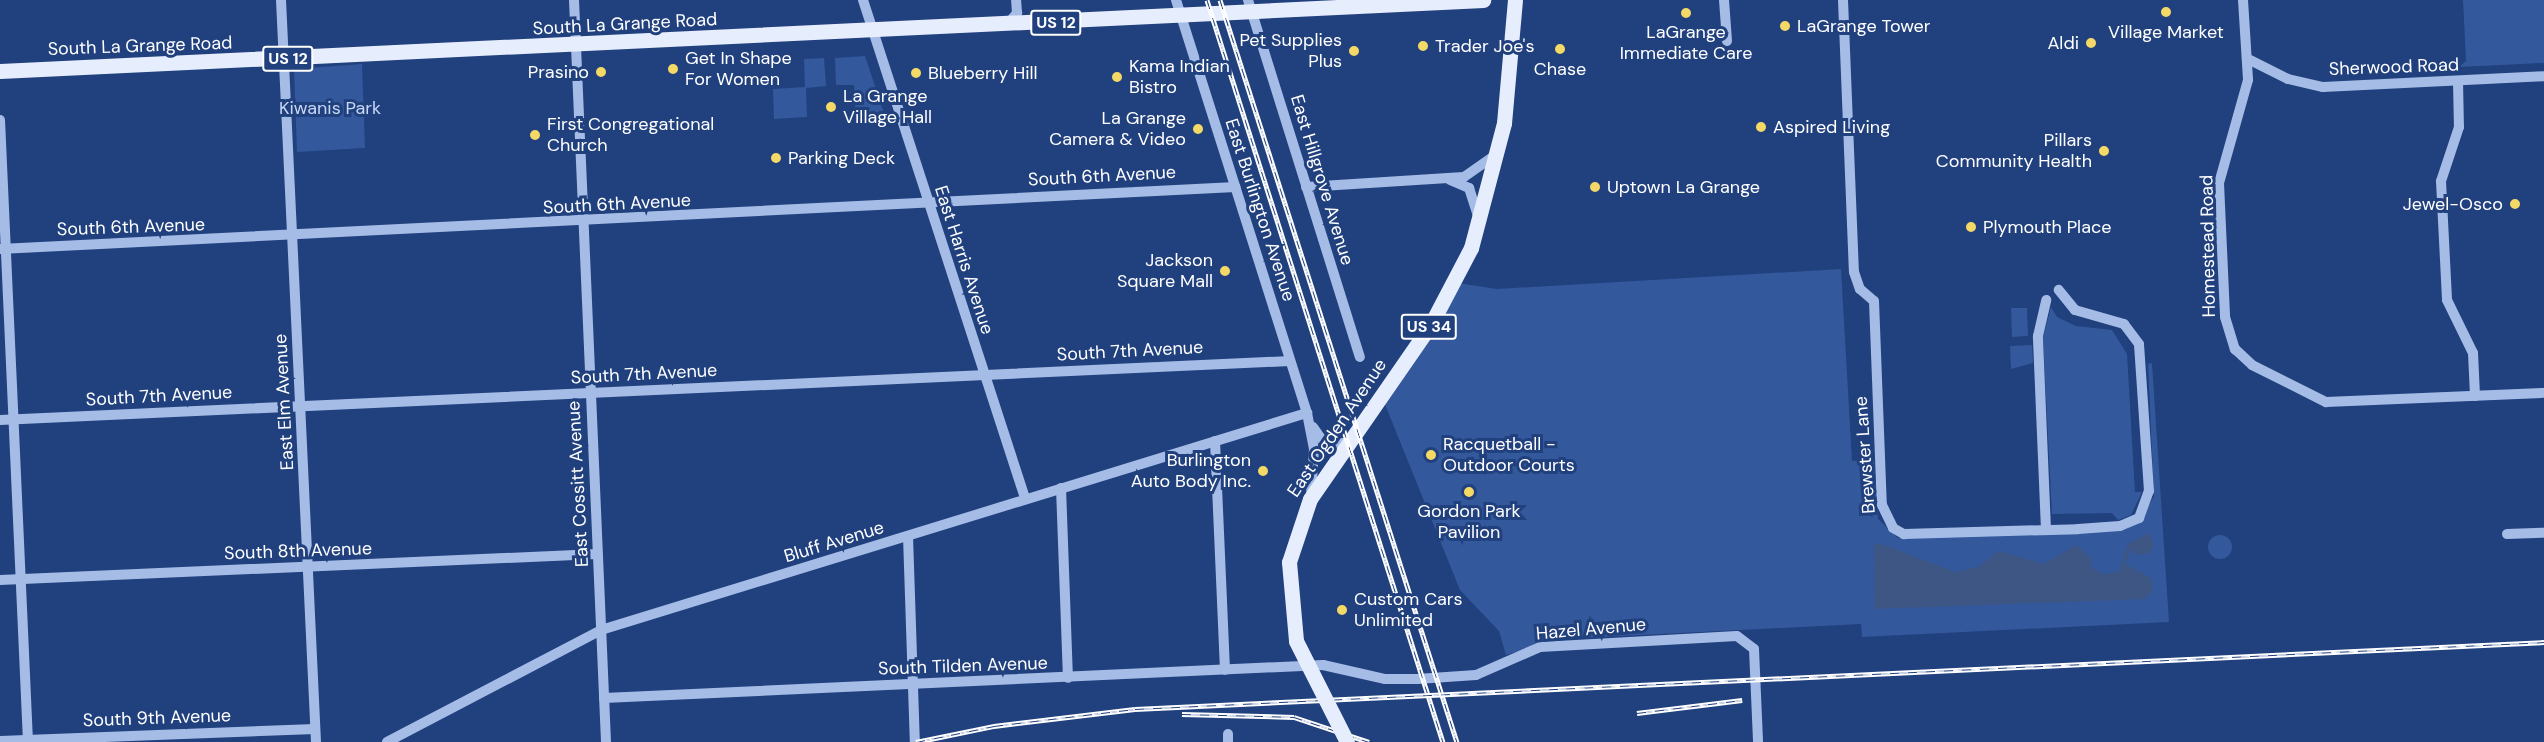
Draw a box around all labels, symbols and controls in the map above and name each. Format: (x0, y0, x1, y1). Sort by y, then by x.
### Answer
marker: Village Market (2159, 5, 2173, 19)
marker: LaGrange Immediate Care (1679, 6, 1693, 20)
street label: South La Grange Road (532, 8, 718, 40)
road number: US 12 (1029, 10, 1083, 36)
place label: LaGrange Tower (1797, 15, 1930, 37)
marker: LaGrange Tower (1778, 19, 1792, 33)
place label: Village Market (2108, 21, 2224, 43)
place label: LaGrange Immediate Care (1620, 22, 1752, 64)
place label: Pet Supplies Plus (1239, 30, 1342, 72)
street label: South La Grange Road (47, 32, 233, 60)
place label: Aldi (2047, 32, 2079, 54)
place label: Trader Joe's (1435, 35, 1535, 57)
marker: Aldi (2084, 36, 2098, 50)
marker: Trader Joe's (1416, 39, 1430, 53)
marker: Chase (1553, 42, 1567, 56)
marker: Pet Supplies Plus (1347, 44, 1361, 58)
road number: US 12 (261, 46, 315, 72)
place label: Get In Shape For Women (685, 48, 792, 90)
street label: Sherwood Road (2328, 54, 2460, 80)
place label: Kama Indian Bistro (1129, 56, 1230, 98)
place label: Chase (1534, 58, 1586, 80)
place label: Prasino (528, 61, 589, 83)
marker: Get In Shape For Women (666, 62, 680, 76)
place label: Blueberry Hill (928, 62, 1038, 84)
marker: Prasino (594, 65, 608, 79)
marker: Blueberry Hill (909, 66, 923, 80)
marker: Kama Indian Bistro (1110, 70, 1124, 84)
place label: La Grange Village Hall (843, 86, 932, 128)
street label: East Hillgrove Avenue (1286, 92, 1358, 268)
park label: Kiwanis Park (279, 97, 381, 119)
marker: La Grange Village Hall (824, 100, 838, 114)
place label: La Grange Camera & Video (1049, 108, 1186, 150)
place label: First Congregational Church (547, 114, 714, 156)
street label: East Burlington Avenue (1220, 116, 1300, 304)
place label: Aspired Living (1773, 116, 1890, 138)
marker: Aspired Living (1754, 120, 1768, 134)
marker: La Grange Camera & Video (1191, 122, 1205, 136)
marker: First Congregational Church (528, 128, 542, 142)
place label: Pillars Community Health (1936, 130, 2092, 172)
marker: Pillars Community Health (2097, 144, 2111, 158)
place label: Parking Deck (788, 147, 895, 169)
marker: Parking Deck (769, 151, 783, 165)
street label: South 6th Avenue (1027, 161, 1177, 191)
street label: Homestead Road (2196, 175, 2220, 317)
place label: Uptown La Grange (1607, 176, 1760, 198)
marker: Uptown La Grange (1588, 180, 1602, 194)
street label: East Harris Avenue (930, 183, 998, 337)
street label: South 6th Avenue (542, 189, 692, 219)
place label: Jewel-Osco (2403, 193, 2503, 215)
marker: Jewel-Osco (2508, 197, 2522, 211)
street label: South 6th Avenue (57, 214, 205, 240)
place label: Plymouth Place (1983, 216, 2111, 238)
marker: Plymouth Place (1964, 220, 1978, 234)
place label: Jackson Square Mall (1117, 250, 1213, 292)
marker: Jackson Square Mall (1218, 264, 1232, 278)
road number: US 34 (1400, 314, 1458, 340)
street label: East Elm Avenue (270, 333, 298, 471)
street label: South 7th Avenue (1056, 336, 1204, 366)
street label: East Ogden Avenue (1283, 355, 1391, 501)
street label: South 7th Avenue (570, 359, 718, 389)
street label: South 7th Avenue (85, 381, 233, 411)
street label: Brewster Lane (1850, 396, 1880, 514)
street label: East Cossitt Avenue (563, 400, 593, 568)
place label: Racquetball - Outdoor Courts (1443, 434, 1575, 476)
marker: Racquetball - Outdoor Courts (1424, 448, 1438, 462)
place label: Burlington Auto Body Inc. (1131, 450, 1251, 492)
marker: Burlington Auto Body Inc. (1256, 464, 1270, 478)
marker: Gordon Park Pavilion (1462, 485, 1476, 499)
place label: Gordon Park Pavilion (1417, 501, 1521, 544)
street label: Bluff Avenue (781, 517, 887, 567)
street label: South 8th Avenue (224, 538, 372, 564)
place label: Custom Cars Unlimited (1354, 589, 1463, 632)
marker: Custom Cars Unlimited (1335, 603, 1349, 617)
street label: Hazel Avenue (1535, 613, 1647, 645)
street label: South Tilden Avenue (878, 652, 1048, 680)
street label: South 9th Avenue (83, 705, 231, 731)

